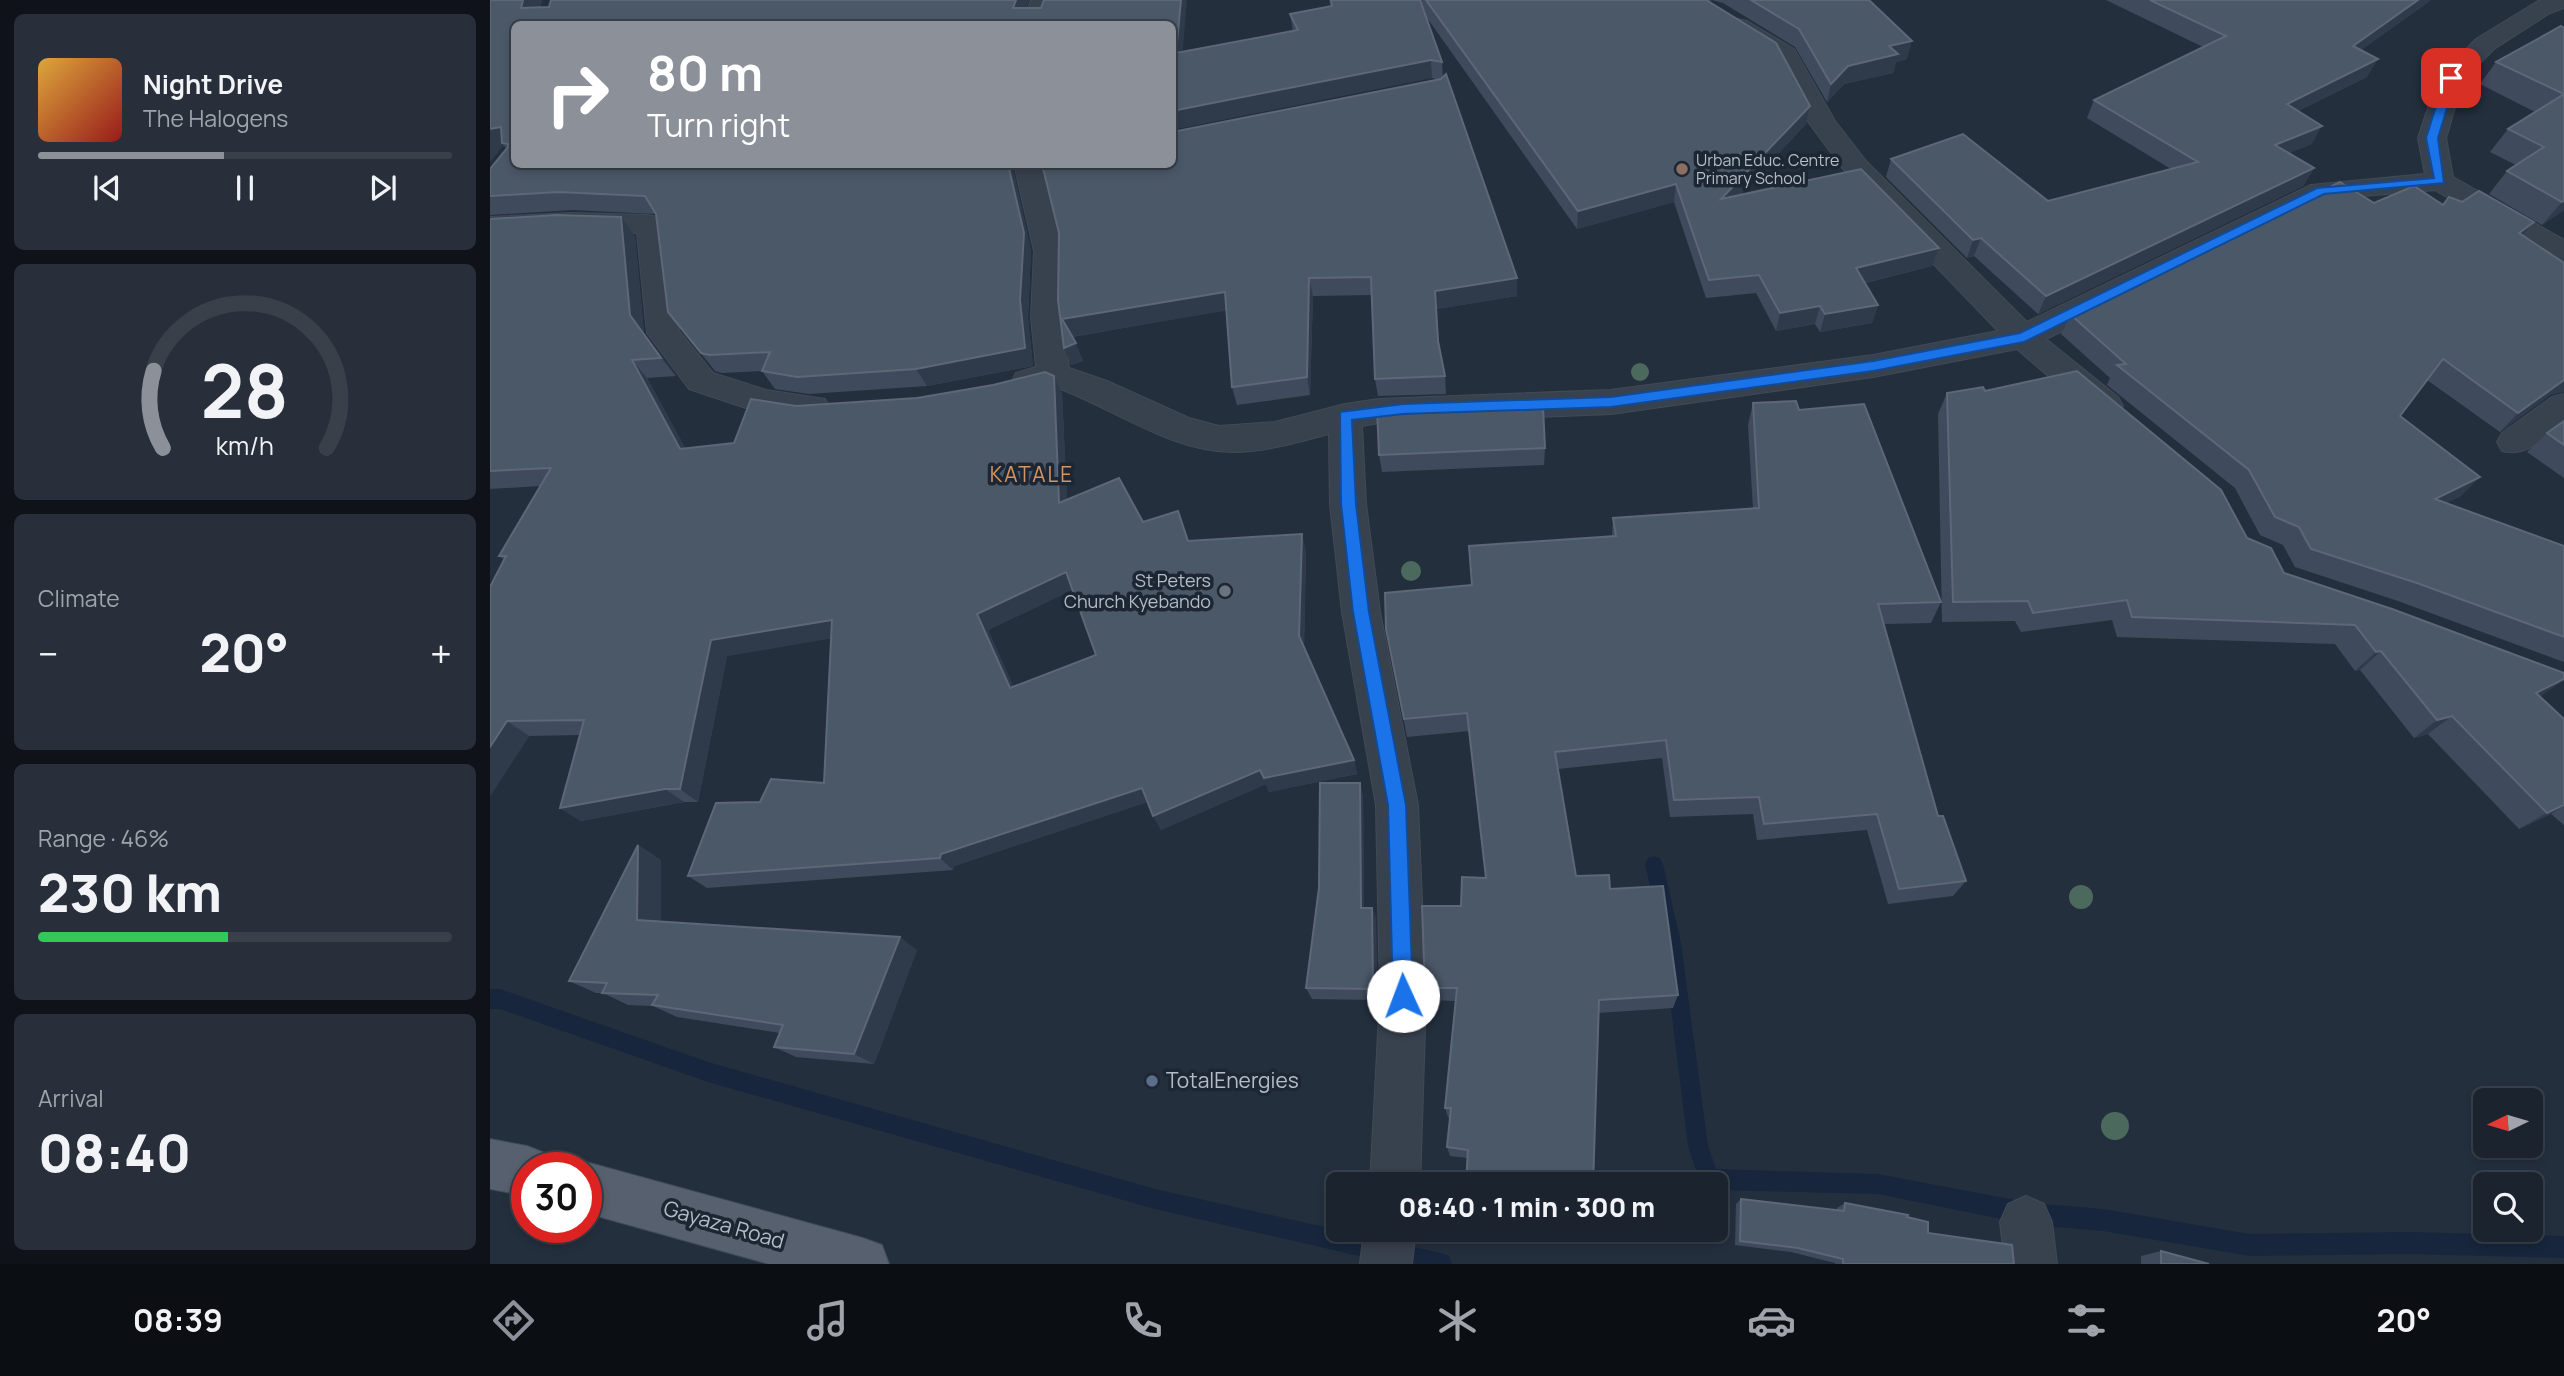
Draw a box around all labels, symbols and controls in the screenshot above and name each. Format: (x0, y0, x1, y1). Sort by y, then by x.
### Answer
text: 80 m (647, 39, 763, 106)
pin (2421, 48, 2481, 108)
icon: right (532, 49, 623, 140)
icon: arrive (2432, 59, 2470, 97)
text: Night Drive (143, 66, 283, 102)
text: The Halogens (143, 102, 288, 134)
text: Turn right (647, 103, 790, 147)
place label: Urban Educ. Centre Primary School (1696, 149, 1839, 189)
marker: Urban Educ. Centre Primary School (1674, 161, 1690, 177)
icon: previous (88, 169, 126, 207)
icon: pause (226, 169, 264, 207)
icon: next (364, 169, 402, 207)
text: 28 (201, 340, 289, 440)
text: km/h (216, 428, 274, 463)
district label: KATALE (990, 460, 1074, 488)
place label: St Peters Church Kyebando (1064, 568, 1211, 613)
text: Climate (38, 582, 120, 614)
marker: St Peters Church Kyebando (1217, 583, 1233, 599)
text: 20° (199, 617, 289, 688)
text: − (38, 627, 59, 679)
text: + (430, 627, 452, 679)
text: Range · 46% (38, 822, 169, 854)
text: 230 km (38, 857, 222, 928)
position arrow (1366, 959, 1440, 1033)
place label: TotalEnergies (1166, 1066, 1299, 1094)
marker: TotalEnergies (1144, 1073, 1160, 1089)
text: Arrival (38, 1082, 104, 1114)
north arrow (2473, 1088, 2543, 1158)
map controls (2473, 1088, 2543, 1242)
text: 08:40 (38, 1117, 191, 1188)
speed limit sign: 30 (511, 1152, 602, 1243)
button: search (2473, 1172, 2543, 1242)
text: 08:40 · 1 min · 300 m (1399, 1189, 1655, 1225)
street label: Gayaza Road (661, 1193, 788, 1255)
icon: directions (489, 1296, 538, 1345)
icon: music (803, 1296, 852, 1345)
icon: phone (1118, 1296, 1167, 1345)
icon: climate (1433, 1296, 1482, 1345)
icon: car (1747, 1296, 1796, 1345)
icon: filters (2062, 1296, 2111, 1345)
text: 08:39 (133, 1298, 223, 1342)
text: 20° (2377, 1298, 2431, 1342)

